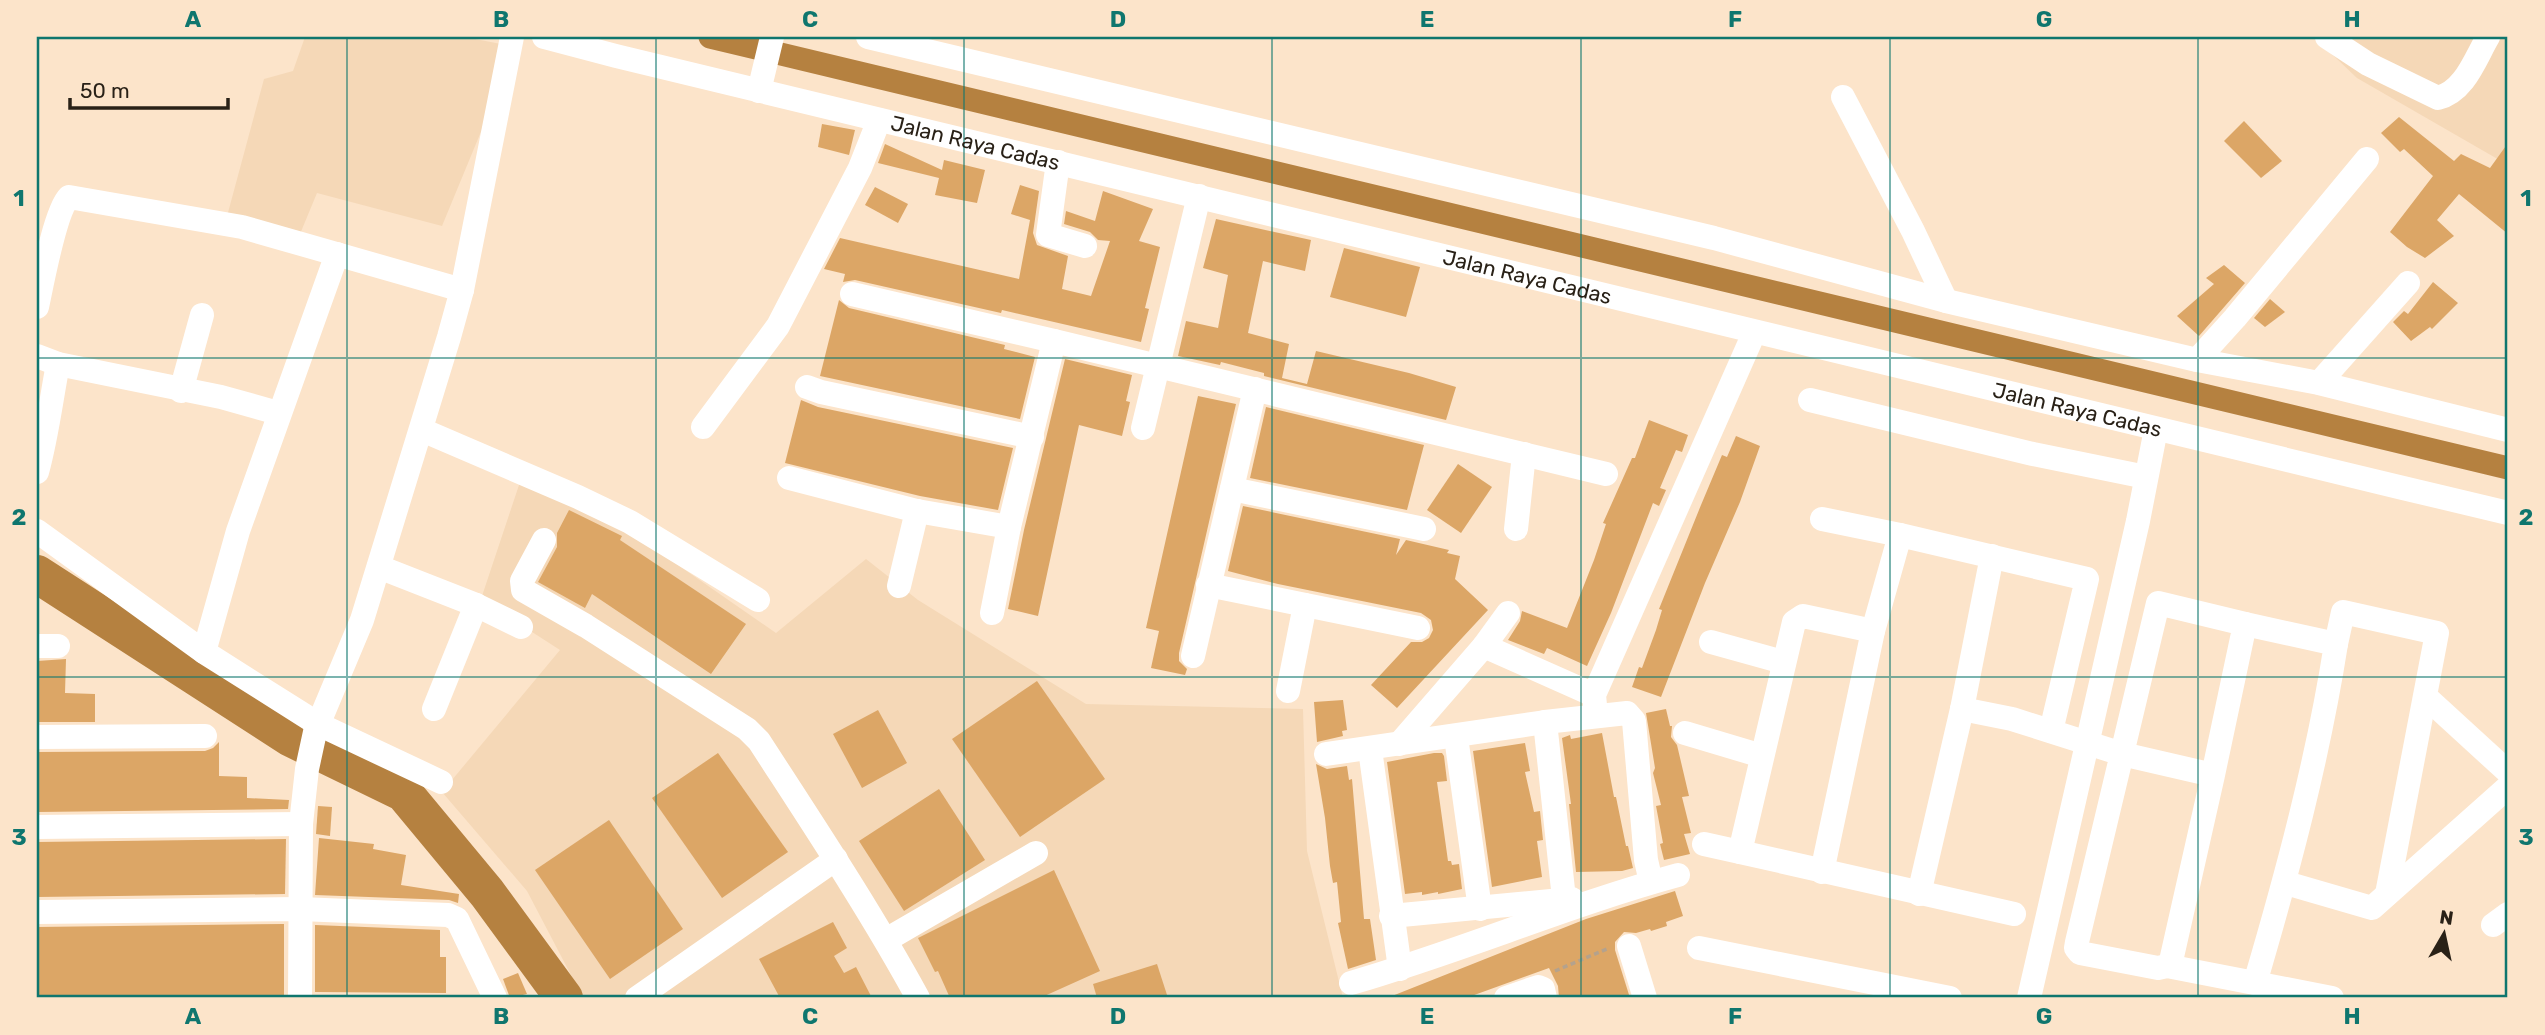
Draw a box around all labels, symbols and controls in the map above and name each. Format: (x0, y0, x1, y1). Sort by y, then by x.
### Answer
text: A (185, 5, 202, 33)
text: B (493, 5, 509, 33)
text: C (802, 5, 818, 33)
text: D (1110, 5, 1126, 33)
text: E (1420, 5, 1434, 33)
text: F (1728, 5, 1742, 33)
text: G (2036, 5, 2052, 33)
text: H (2343, 5, 2361, 33)
scale bar (70, 66, 228, 110)
text: 50 m (80, 78, 130, 103)
street label: Jalan Raya Cadas (888, 110, 1062, 175)
text: 1 (13, 184, 25, 212)
text: 1 (2520, 184, 2532, 212)
street label: Jalan Raya Cadas (1440, 244, 1614, 309)
street label: Jalan Raya Cadas (1990, 377, 2164, 442)
text: 2 (12, 503, 26, 531)
text: 2 (2519, 503, 2533, 531)
text: 3 (11, 823, 27, 851)
text: 3 (2518, 823, 2534, 851)
north arrow (2408, 898, 2478, 968)
text: N (2438, 905, 2455, 930)
text: A (185, 1002, 202, 1030)
text: B (493, 1002, 509, 1030)
text: C (802, 1002, 818, 1030)
text: D (1110, 1002, 1126, 1030)
text: E (1420, 1002, 1434, 1030)
text: F (1728, 1002, 1742, 1030)
text: G (2036, 1002, 2052, 1030)
text: H (2343, 1002, 2361, 1030)

